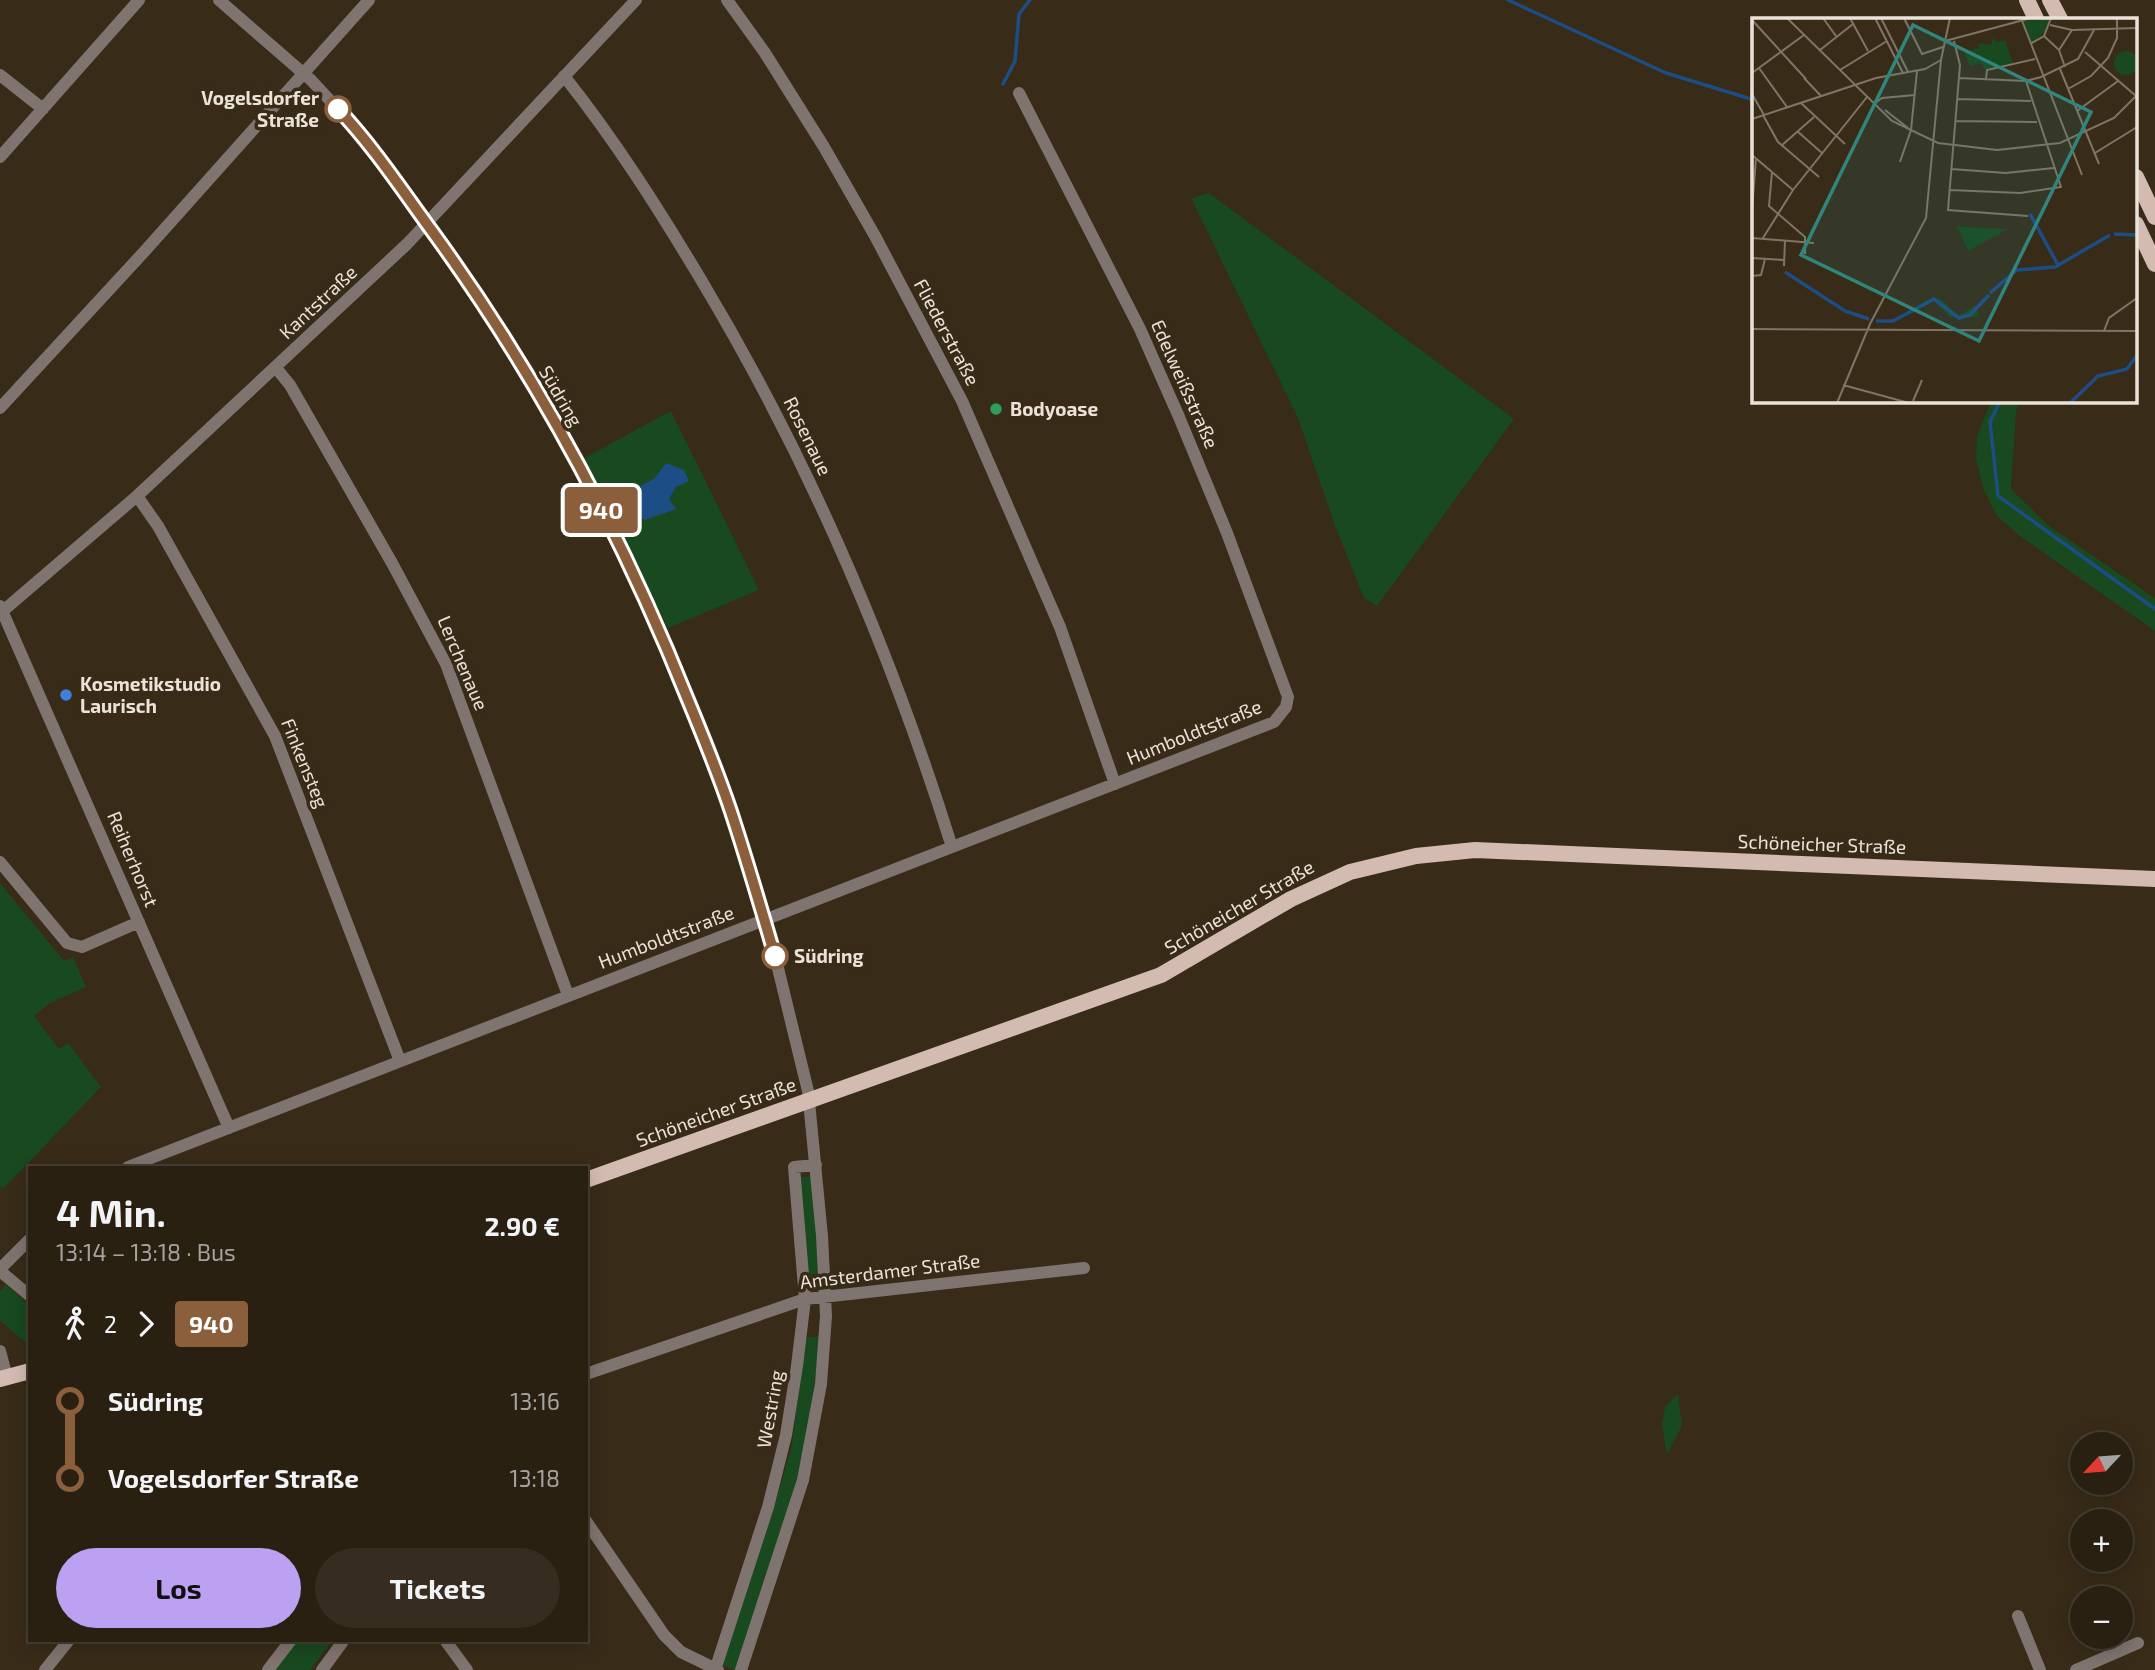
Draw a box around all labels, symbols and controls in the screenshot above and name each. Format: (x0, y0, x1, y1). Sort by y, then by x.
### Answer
inset map (1752, 18, 2138, 402)
place label: Vogelsdorfer Straße (201, 86, 319, 131)
marker: Vogelsdorfer Straße (325, 96, 351, 122)
street label: Kantstraße (274, 260, 361, 343)
street label: Fliederstraße (910, 275, 985, 389)
street label: Edelweißstraße (1147, 316, 1224, 452)
street label: Südring (535, 361, 588, 431)
street label: Rosenaue (780, 393, 837, 479)
place label: Bodyoase (1010, 397, 1098, 421)
marker: Bodyoase (988, 401, 1004, 417)
line badge: 940 (561, 487, 641, 533)
text: 940 (579, 495, 623, 524)
street label: Lerchenaue (433, 612, 494, 713)
place label: Kosmetikstudio Laurisch (80, 672, 221, 717)
marker: Kosmetikstudio Laurisch (58, 687, 74, 703)
street label: Humboldtstraße (1123, 694, 1265, 769)
street label: Finkensteg (277, 715, 334, 811)
street label: Reiherhorst (103, 807, 164, 910)
street label: Schöneicher Straße (1737, 829, 1907, 858)
street label: Schöneicher Straße (1160, 854, 1318, 959)
street label: Humboldtstraße (595, 900, 737, 973)
marker: Südring (762, 943, 788, 969)
place label: Südring (794, 944, 864, 967)
street label: Schöneicher Straße (633, 1072, 799, 1151)
text: 4 Min. (56, 1189, 166, 1235)
text: 2.90 € (484, 1210, 560, 1241)
text: 13:14 – 13:18 · Bus (56, 1238, 236, 1266)
street label: Amsterdamer Straße (798, 1248, 981, 1293)
icon: walk (56, 1305, 94, 1343)
icon: forward (127, 1305, 165, 1343)
text: 940 (189, 1309, 234, 1338)
text: 2 (104, 1310, 117, 1338)
street label: Westring (751, 1368, 788, 1450)
text: Südring (108, 1385, 203, 1416)
text: 13:16 (510, 1387, 560, 1415)
north arrow (2070, 1432, 2133, 1494)
map controls (2070, 1432, 2133, 1649)
text: Vogelsdorfer Straße (108, 1462, 359, 1493)
text: 13:18 (510, 1464, 560, 1492)
button: + (2070, 1509, 2133, 1572)
button: Los (56, 1548, 301, 1628)
button: Tickets (315, 1548, 560, 1628)
button: − (2070, 1586, 2133, 1649)

